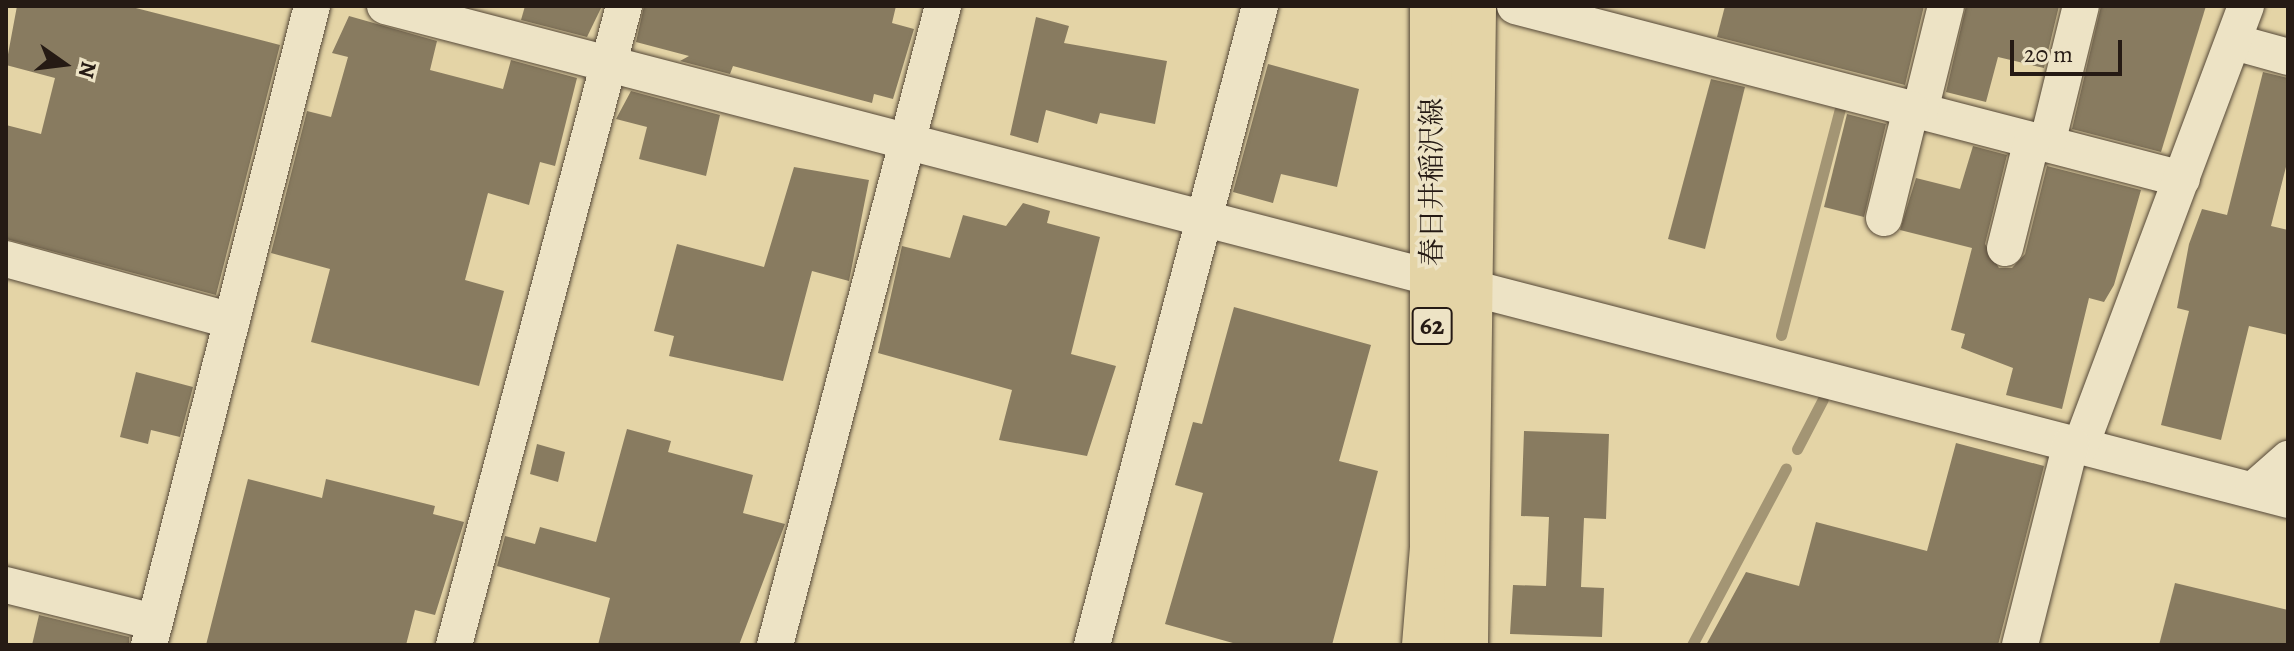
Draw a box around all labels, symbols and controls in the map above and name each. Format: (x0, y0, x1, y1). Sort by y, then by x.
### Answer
north arrow (24, 24, 104, 104)
scale bar (2014, 24, 2126, 74)
text: 20 m (2024, 38, 2073, 70)
text: N (71, 58, 104, 81)
street label: 春日井稲沢線 (1415, 98, 1449, 266)
road number: 62 (1410, 304, 1454, 348)

